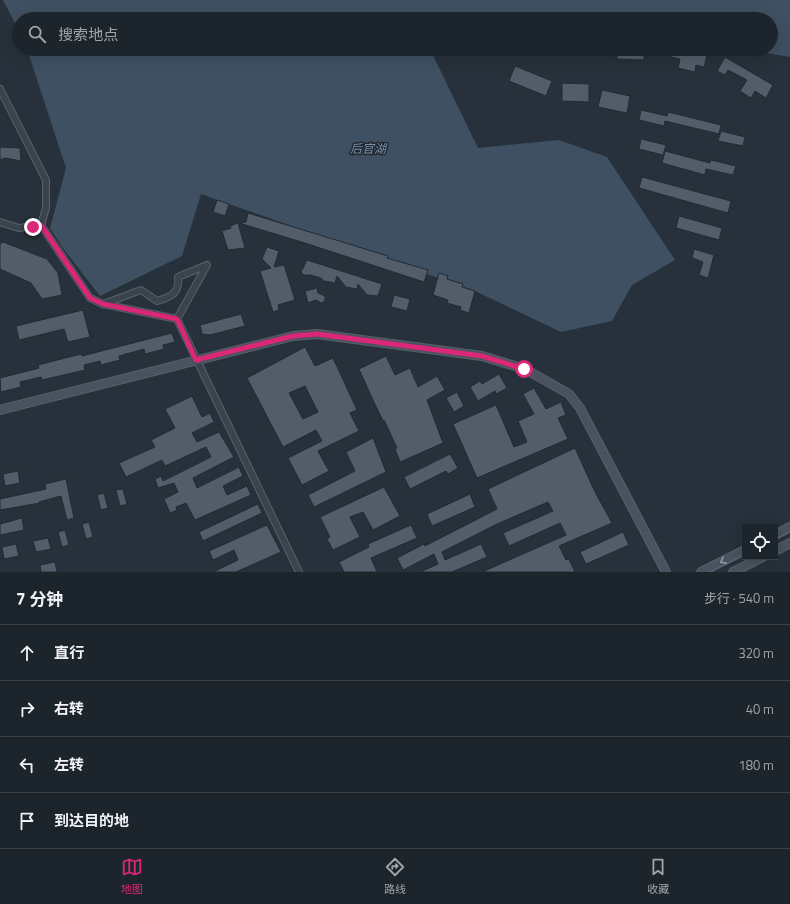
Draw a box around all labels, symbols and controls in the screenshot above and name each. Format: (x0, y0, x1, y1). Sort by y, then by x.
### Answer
search box (12, 12, 778, 56)
icon: search (26, 23, 48, 45)
text: 搜索地点 (58, 23, 118, 46)
water label: 后官湖 (350, 139, 388, 158)
route end (24, 218, 42, 236)
route start (515, 360, 533, 378)
map controls (742, 524, 778, 560)
button: locate (742, 524, 778, 560)
one-way arrow (720, 556, 727, 564)
text: 7 分钟 (16, 586, 63, 612)
text: 步行 · 540 m (704, 588, 774, 608)
text: 直行 (54, 641, 84, 664)
icon: ahead (16, 642, 38, 664)
text: 320 m (738, 643, 774, 663)
text: 右转 (54, 697, 84, 720)
icon: right (16, 698, 38, 720)
text: 40 m (746, 699, 774, 719)
text: 左转 (54, 753, 84, 776)
icon: left (16, 754, 38, 776)
text: 180 m (738, 755, 774, 775)
text: 到达目的地 (54, 809, 129, 832)
icon: arrive (16, 810, 38, 832)
tab: 地图 (121, 856, 143, 897)
tab: 路线 (384, 856, 406, 897)
tab: 收藏 (647, 856, 669, 897)

